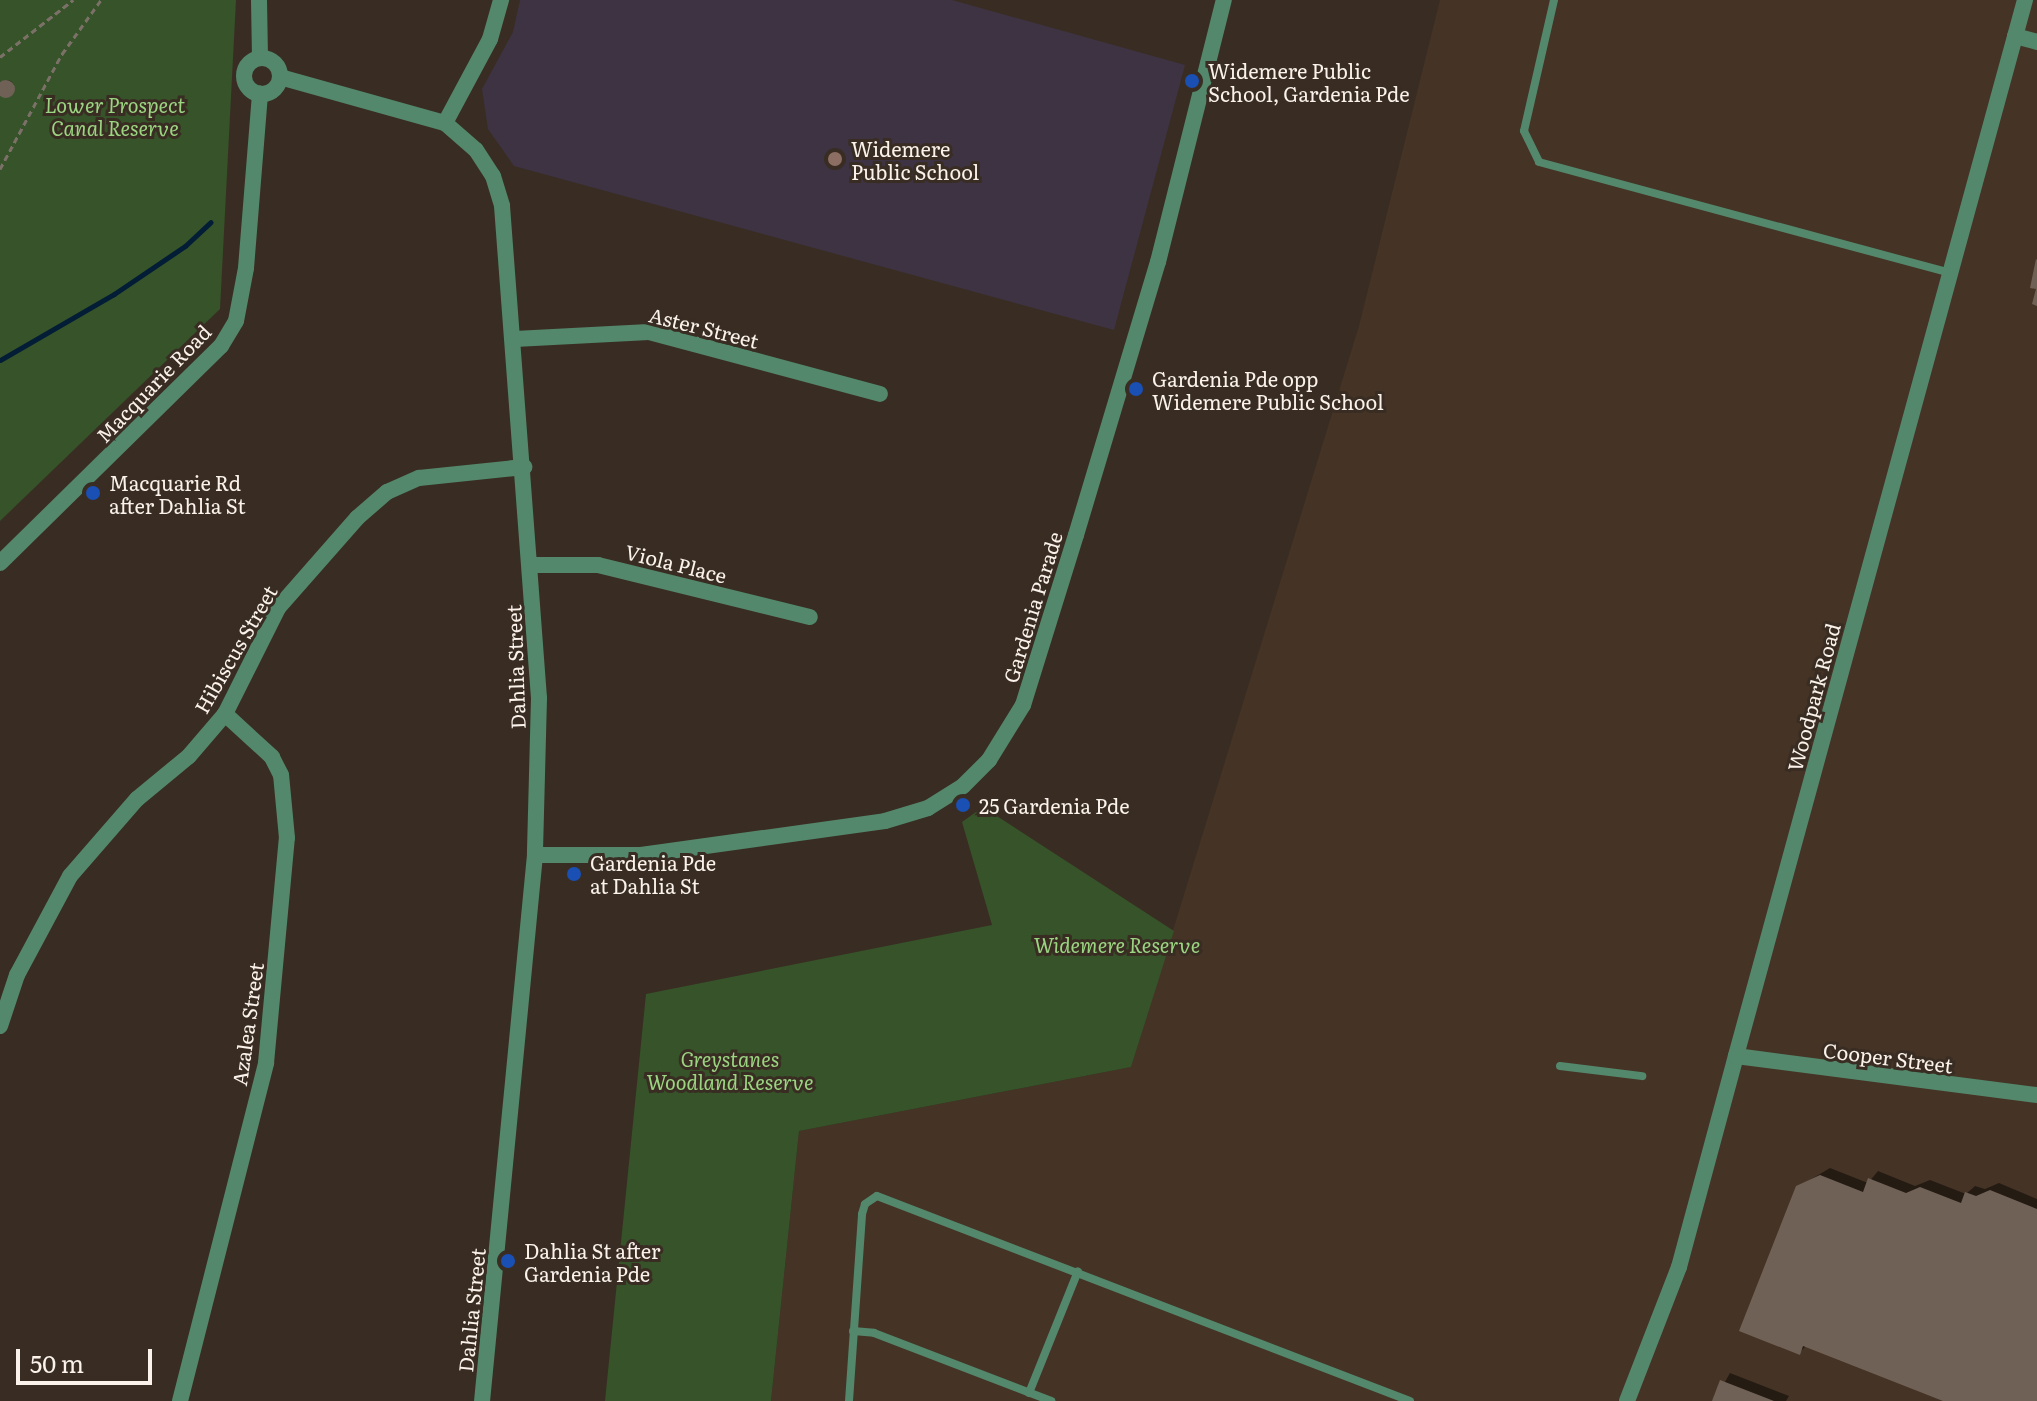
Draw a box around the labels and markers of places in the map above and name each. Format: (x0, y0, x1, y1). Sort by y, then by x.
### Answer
place label: Widemere Public School, Gardenia Pde (1208, 58, 1410, 105)
marker: Widemere Public School, Gardenia Pde (1183, 72, 1201, 90)
place label: Widemere Public School (851, 136, 979, 183)
marker: Widemere Public School (826, 150, 844, 168)
place label: Gardenia Pde opp Widemere Public School (1152, 366, 1384, 413)
marker: Gardenia Pde opp Widemere Public School (1127, 380, 1145, 398)
place label: Macquarie Rd after Dahlia St (109, 470, 245, 517)
marker: Macquarie Rd after Dahlia St (84, 484, 102, 502)
place label: 25 Gardenia Pde (979, 793, 1130, 817)
marker: 25 Gardenia Pde (954, 796, 972, 814)
place label: Gardenia Pde at Dahlia St (590, 850, 716, 897)
marker: Gardenia Pde at Dahlia St (565, 865, 583, 883)
place label: Dahlia St after Gardenia Pde (524, 1238, 660, 1285)
marker: Dahlia St after Gardenia Pde (499, 1252, 517, 1270)

